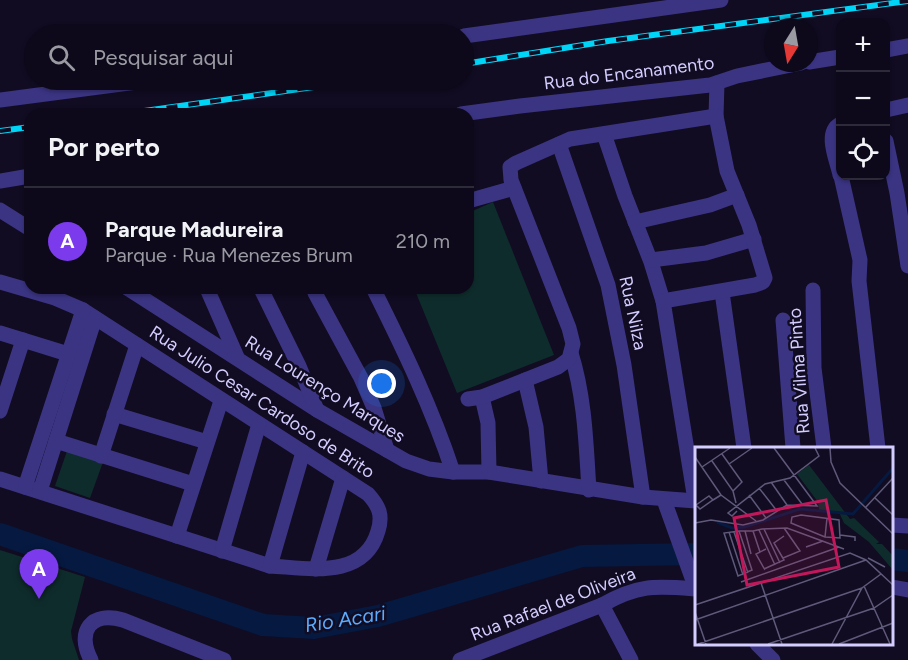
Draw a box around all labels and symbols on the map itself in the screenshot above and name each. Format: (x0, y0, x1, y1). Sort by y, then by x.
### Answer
north arrow (764, 18, 818, 72)
street label: Rua do Encanamento (542, 52, 716, 94)
street label: Rua Nilza (614, 274, 652, 352)
street label: Rua Vilma Pinto (784, 307, 814, 435)
street label: Rua Julio Cesar Cardoso de Brito (145, 321, 379, 483)
street label: Rua Lourenço Marques (241, 331, 409, 447)
your location (367, 369, 396, 398)
inset map (695, 447, 893, 645)
pin: A (20, 550, 58, 599)
street label: Rua Rafael de Oliveira (467, 562, 639, 646)
water label: Rio Acari (303, 601, 387, 637)

